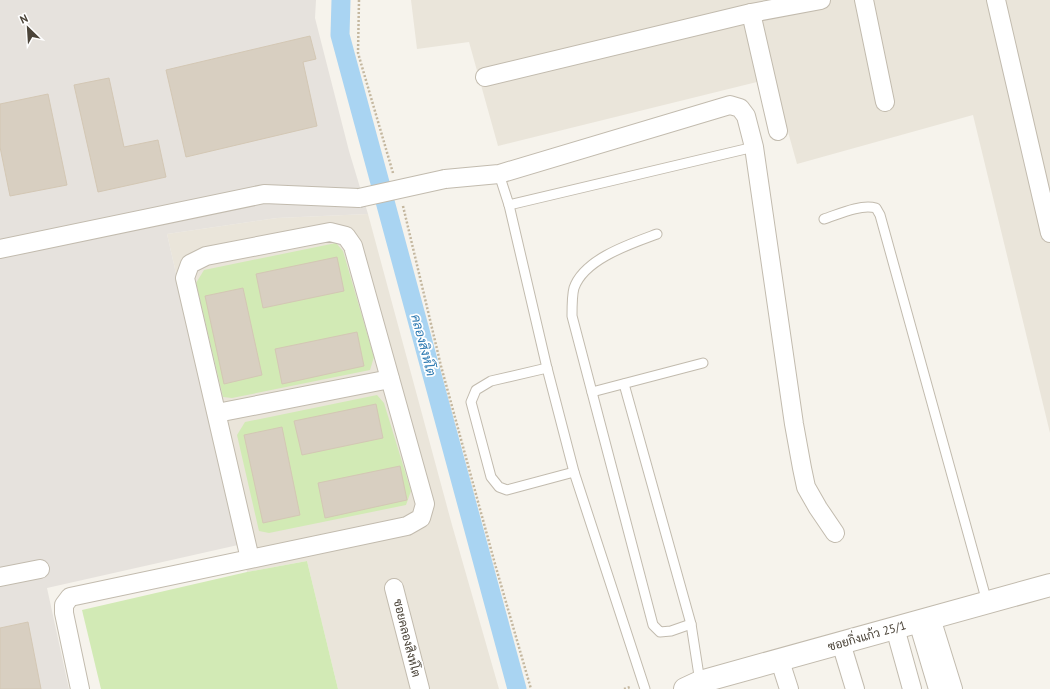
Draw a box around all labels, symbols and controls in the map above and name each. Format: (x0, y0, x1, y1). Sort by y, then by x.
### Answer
north arrow (8, 8, 48, 48)
text: N (18, 11, 30, 27)
water label: คลองสิงห์โต (407, 312, 441, 378)
street label: ซอยคลองสิงห์โต (391, 597, 424, 678)
street label: ซอยกิ่งแก้ว 25/1 (825, 615, 908, 654)

